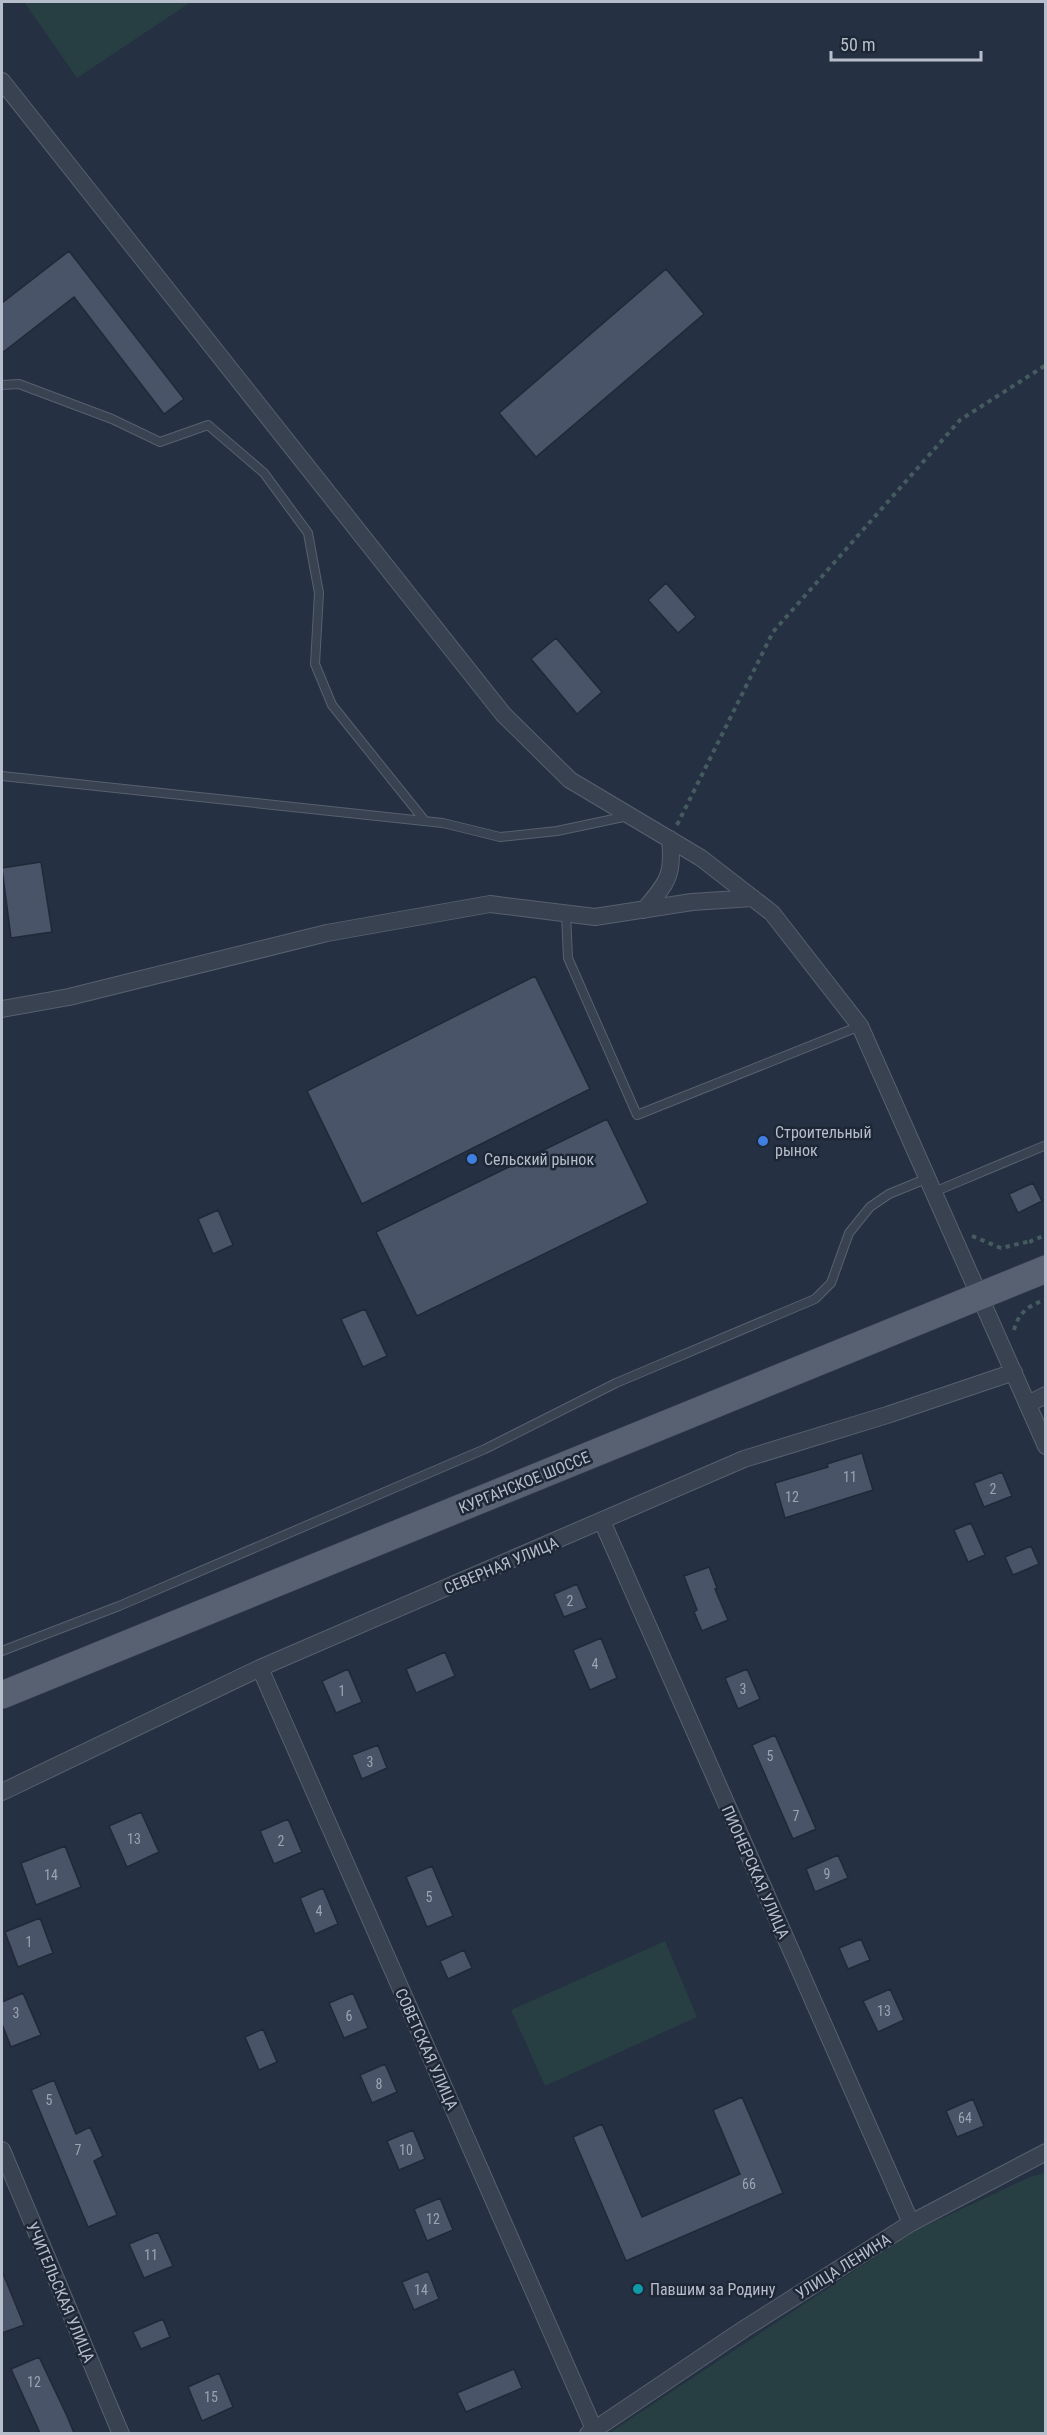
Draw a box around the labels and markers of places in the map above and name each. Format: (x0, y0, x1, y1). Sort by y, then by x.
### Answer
place label: Строительный рынок (775, 1123, 872, 1160)
marker: Строительный рынок (756, 1134, 770, 1148)
place label: Сельский рынок (484, 1150, 594, 1169)
marker: Сельский рынок (465, 1152, 479, 1166)
place label: Павшим за Родину (650, 2280, 776, 2299)
marker: Павшим за Родину (631, 2282, 645, 2296)

